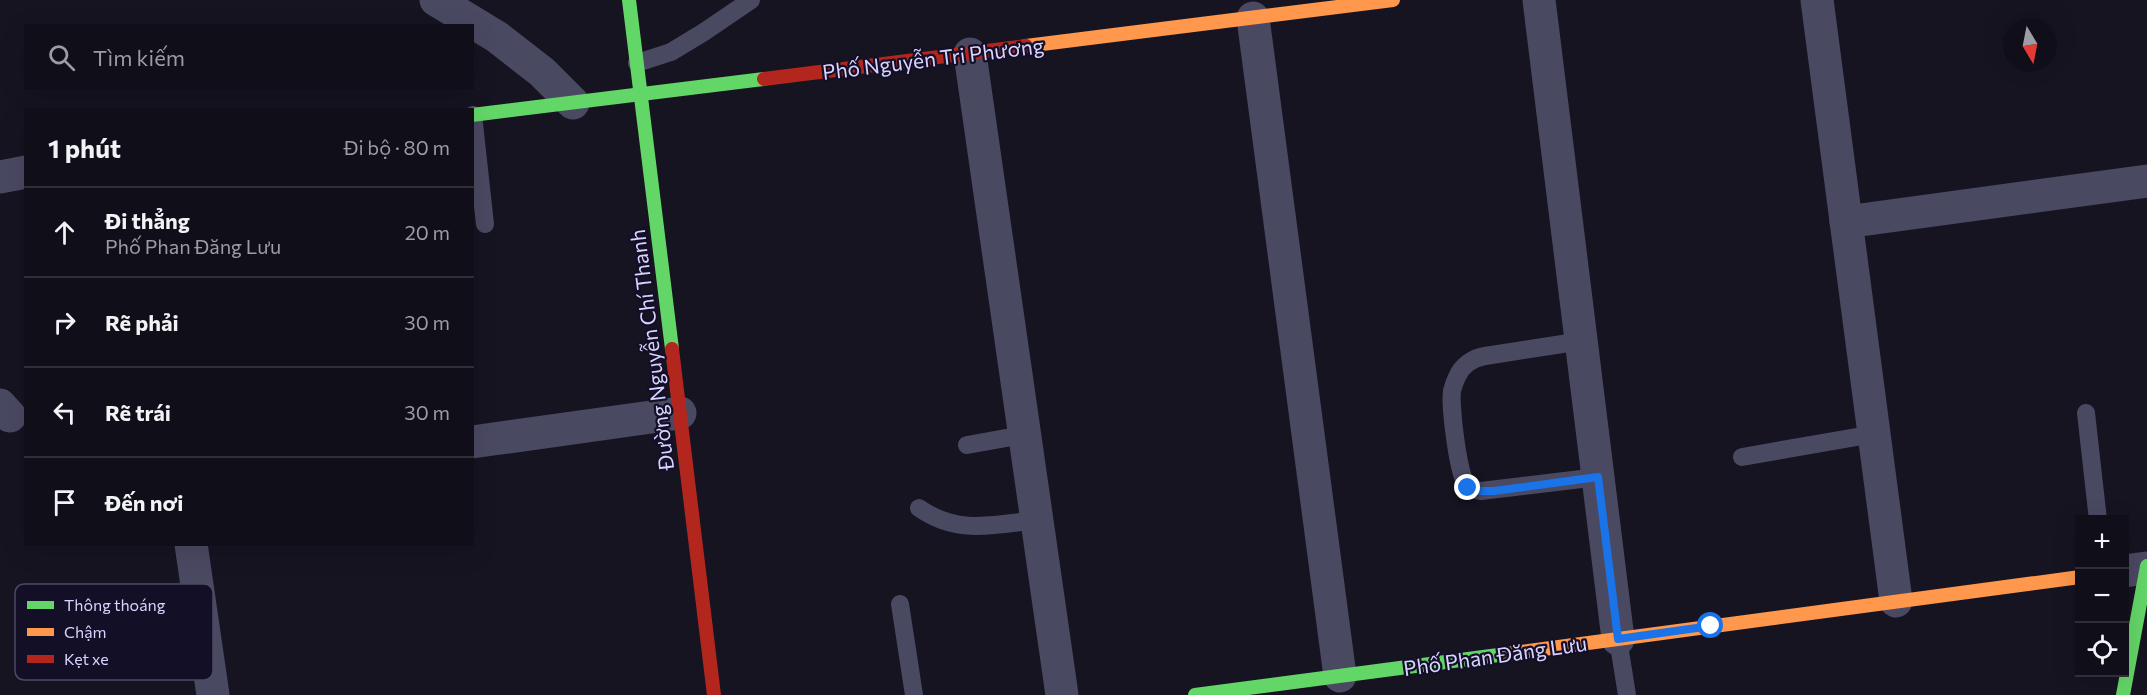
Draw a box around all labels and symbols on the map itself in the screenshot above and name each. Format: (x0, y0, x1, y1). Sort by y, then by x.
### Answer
north arrow (2003, 18, 2057, 72)
street label: Phố Nguyễn Tri Phương (821, 31, 1045, 84)
street label: Đường Nguyễn Chí Thanh (623, 228, 678, 473)
route end (1454, 474, 1480, 500)
legend (15, 584, 213, 680)
text: Thông thoáng (64, 595, 166, 614)
route start (1697, 612, 1723, 638)
text: Chậm (64, 622, 106, 641)
street label: Phố Phan Đăng Lưu (1402, 630, 1588, 680)
text: Kẹt xe (64, 649, 109, 668)

